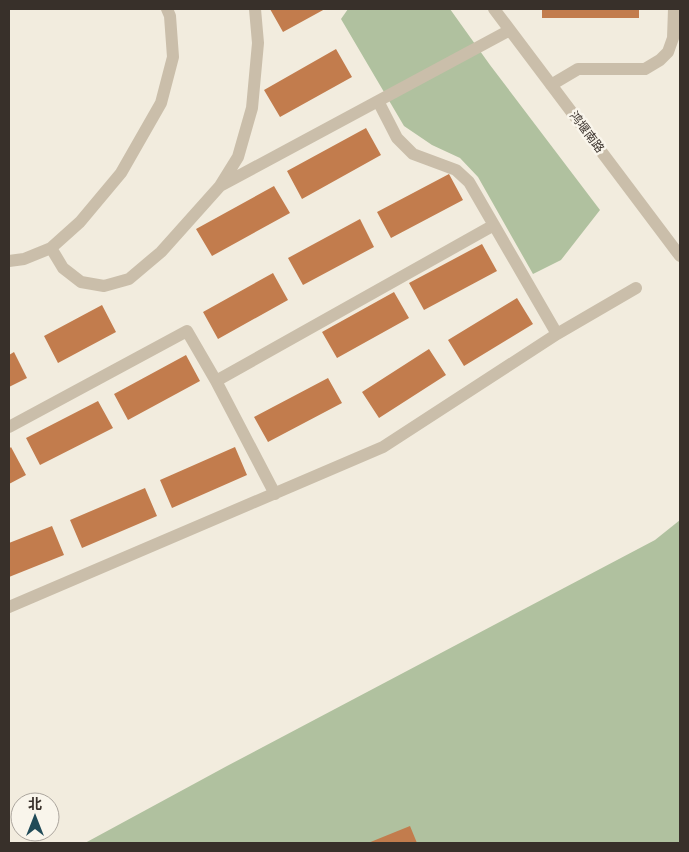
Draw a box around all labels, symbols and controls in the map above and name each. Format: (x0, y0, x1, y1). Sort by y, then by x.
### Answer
street label: 鸿堰南路 (567, 109, 607, 155)
north arrow (10, 792, 60, 842)
text: 北 (28, 796, 42, 813)

